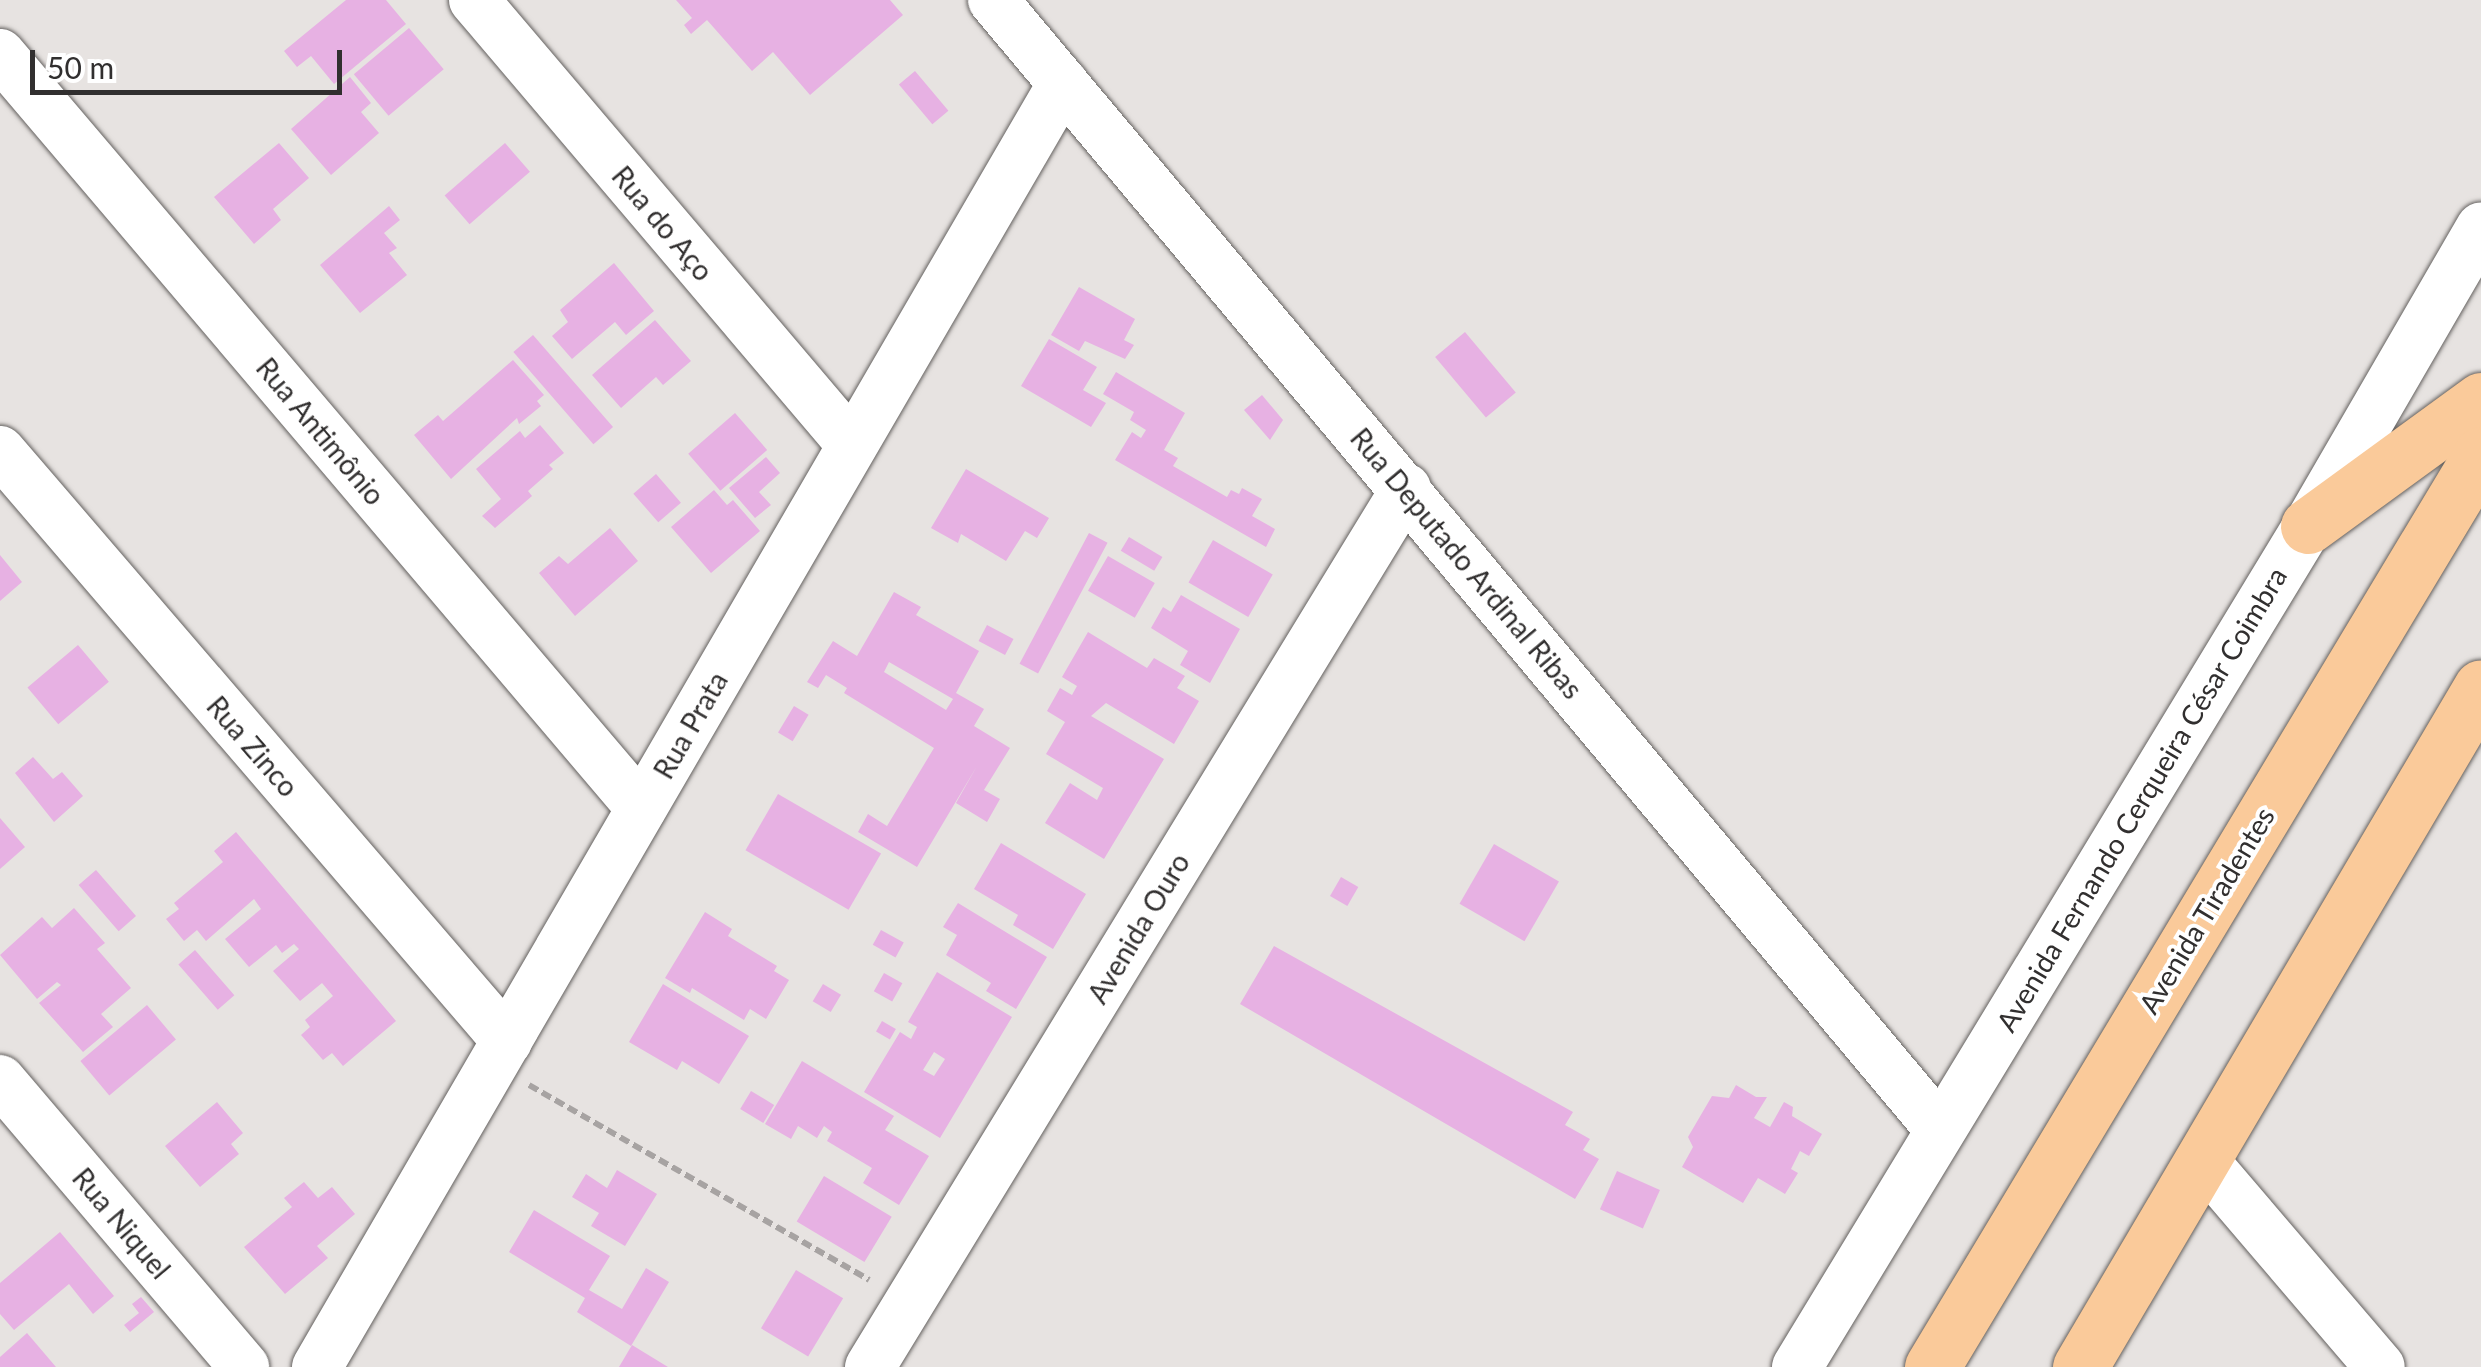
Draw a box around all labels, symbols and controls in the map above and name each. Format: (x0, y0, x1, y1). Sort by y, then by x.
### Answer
scale bar (35, 30, 348, 92)
text: 50 m (47, 49, 114, 85)
street label: Rua do Aço (605, 159, 721, 287)
street label: Rua Antimônio (250, 350, 392, 512)
street label: Rua Deputado Ardinal Ribas (1344, 421, 1590, 705)
street label: Avenida Fernando Cerqueira César Coimbra (1989, 561, 2293, 1037)
street label: Rua Prata (646, 666, 734, 784)
street label: Rua Zinco (200, 689, 306, 803)
street label: Avenida Tiradentes (2131, 800, 2281, 1020)
street label: Avenida Ouro (1080, 847, 1196, 1009)
street label: Rua Niquel (66, 1161, 178, 1285)

